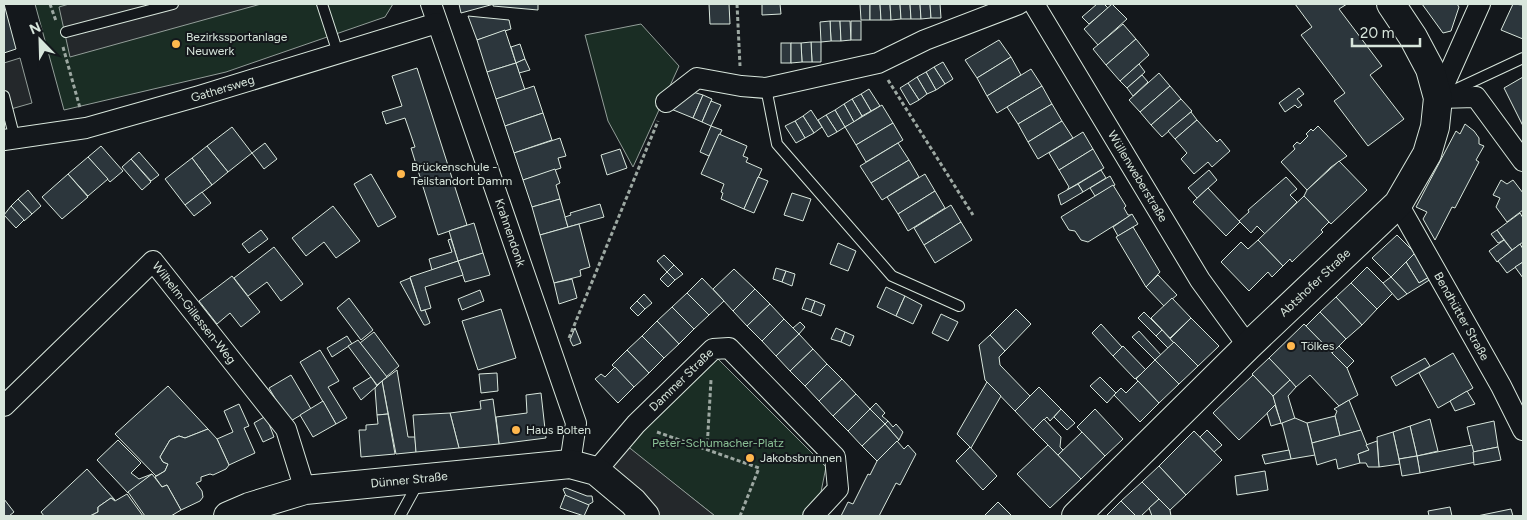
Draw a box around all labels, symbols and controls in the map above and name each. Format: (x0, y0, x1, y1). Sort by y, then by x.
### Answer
north arrow (15, 15, 65, 65)
scale bar (1352, 15, 1420, 47)
text: N (27, 19, 43, 38)
text: 20 m (1360, 24, 1394, 42)
place label: Bezirkssportanlage Neuwerk (186, 30, 288, 58)
marker: Bezirkssportanlage Neuwerk (170, 38, 182, 50)
street label: Gathersweg (189, 72, 256, 105)
street label: Wüllenweberstraße (1105, 128, 1171, 225)
place label: Brückenschule - Teilstandort Damm (411, 160, 512, 188)
marker: Brückenschule - Teilstandort Damm (395, 168, 407, 180)
street label: Krahnendonk (492, 197, 528, 269)
street label: Abtshofer Straße (1277, 245, 1354, 319)
street label: Wilhelm-Gillessen-Weg (149, 259, 239, 367)
street label: Bendhütter Straße (1431, 270, 1492, 363)
place label: Tölkes (1301, 339, 1335, 353)
marker: Tölkes (1285, 340, 1297, 352)
street label: Dammer Straße (646, 345, 717, 414)
place label: Haus Bolten (526, 423, 591, 437)
marker: Haus Bolten (510, 424, 522, 436)
park label: Peter-Schumacher-Platz (652, 436, 784, 450)
place label: Jakobsbrunnen (760, 451, 842, 465)
marker: Jakobsbrunnen (744, 452, 756, 464)
street label: Dünner Straße (370, 469, 449, 491)

